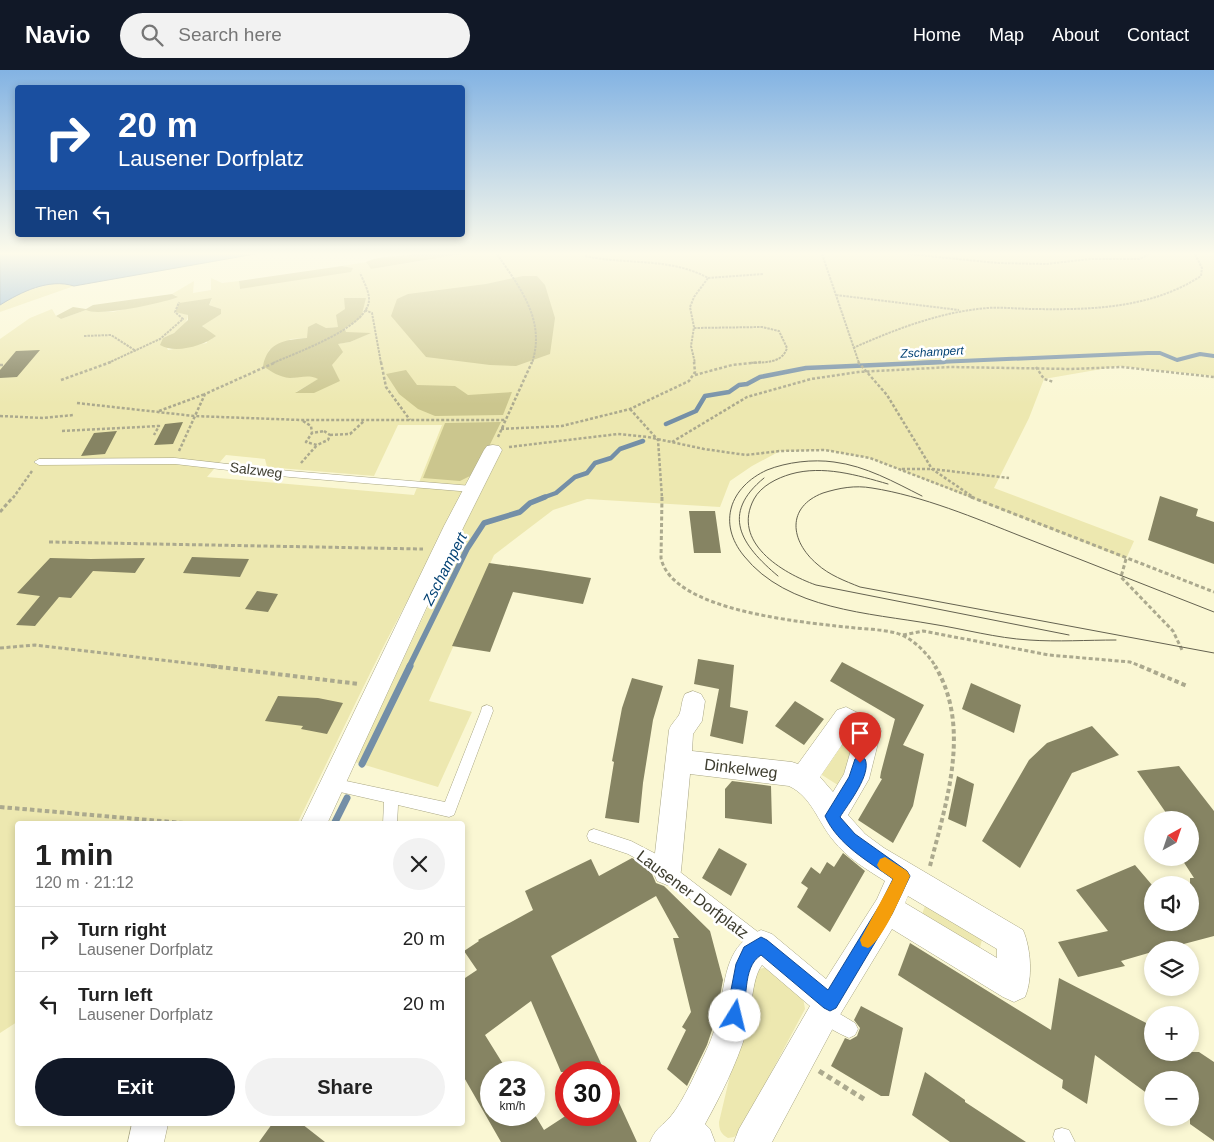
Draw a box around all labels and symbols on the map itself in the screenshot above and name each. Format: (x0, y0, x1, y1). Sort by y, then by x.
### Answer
water label: Zschampert (899, 343, 965, 361)
street label: Salzweg (229, 459, 283, 481)
water label: Zschampert (419, 529, 470, 609)
pin (839, 712, 881, 763)
street label: Dinkelweg (703, 756, 779, 781)
north arrow (1144, 811, 1199, 866)
street label: Lausener Dorfplatz (634, 847, 752, 942)
position arrow (708, 989, 760, 1041)
speed limit sign: 30 (555, 1061, 620, 1126)

